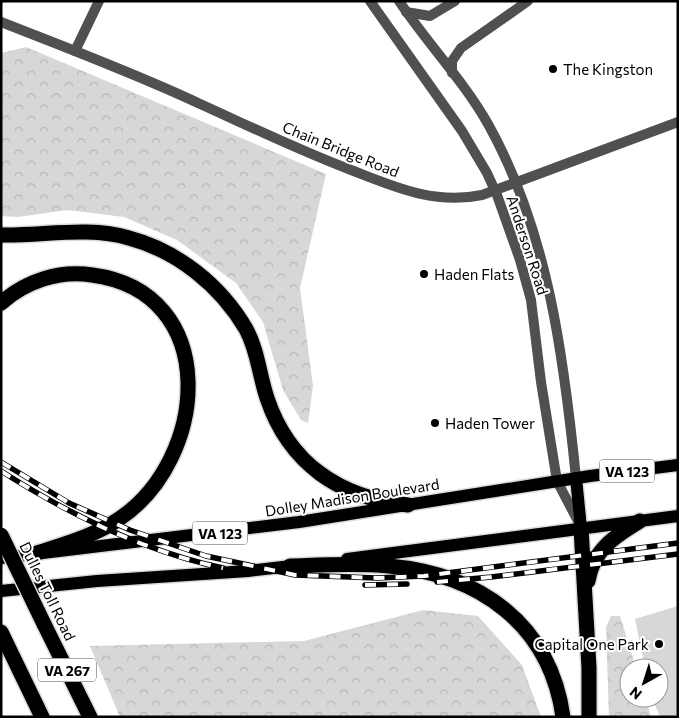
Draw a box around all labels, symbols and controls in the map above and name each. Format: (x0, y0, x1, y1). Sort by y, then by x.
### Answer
place label: The Kingston (563, 60, 653, 78)
marker: The Kingston (547, 63, 559, 75)
street label: Chain Bridge Road (280, 117, 402, 181)
street label: Anderson Road (503, 193, 553, 297)
place label: Haden Flats (434, 265, 515, 283)
marker: Haden Flats (418, 268, 430, 280)
place label: Haden Tower (445, 414, 535, 432)
marker: Haden Tower (429, 417, 441, 429)
road number: VA 123 (600, 460, 654, 482)
street label: Dolley Madison Boulevard (264, 474, 440, 520)
road number: VA 123 (192, 522, 248, 544)
street label: Dulles Toll Road (16, 539, 80, 643)
place label: Capital One Park (534, 635, 649, 653)
marker: Capital One Park (653, 638, 665, 650)
road number: VA 267 (38, 658, 96, 682)
north arrow (619, 658, 669, 708)
text: N (626, 684, 645, 703)

